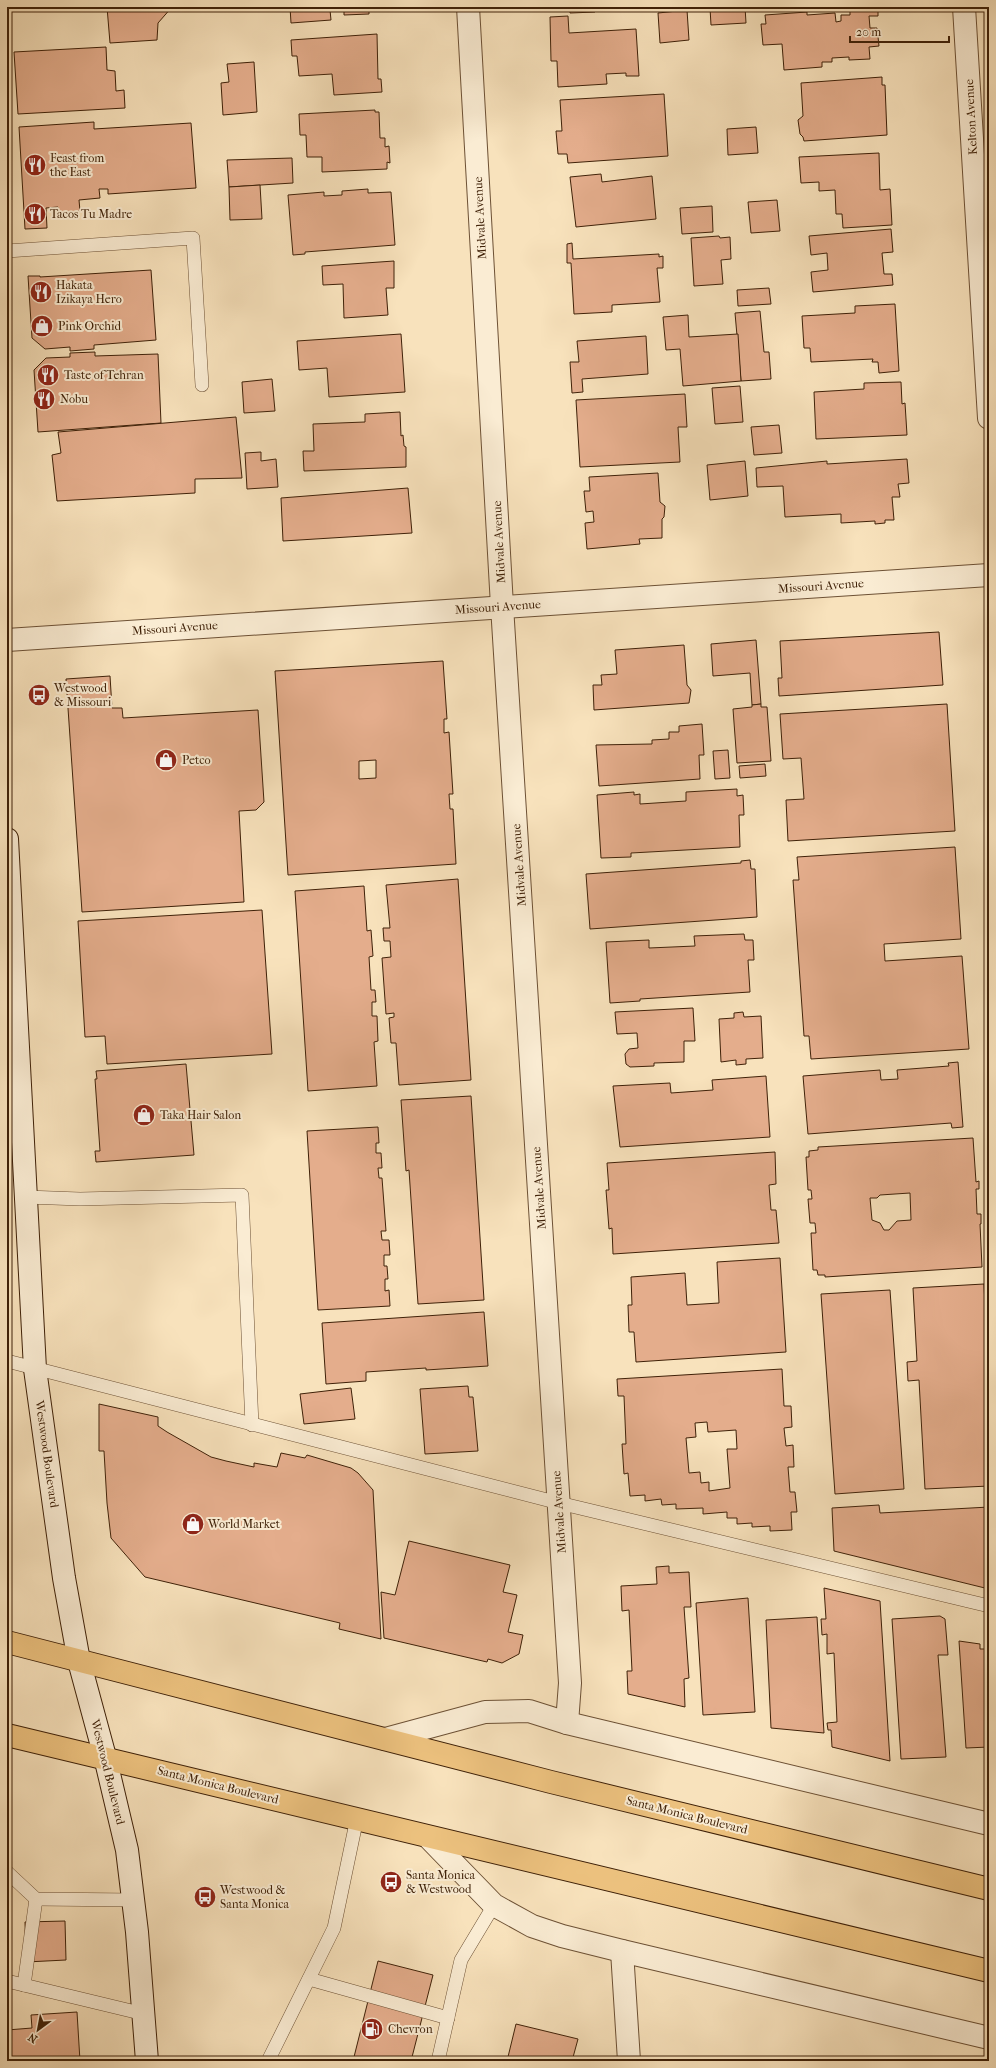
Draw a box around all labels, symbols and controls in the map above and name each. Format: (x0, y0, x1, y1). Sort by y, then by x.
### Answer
scale bar (850, 18, 949, 44)
text: 20 m (856, 25, 881, 39)
street label: Kelton Avenue (962, 79, 980, 155)
place label: Feast from the East (50, 151, 104, 179)
restaurant icon: Feast from the East (22, 152, 48, 178)
street label: Midvale Avenue (471, 176, 489, 260)
restaurant icon: Tacos Tu Madre (22, 201, 48, 227)
place label: Tacos Tu Madre (50, 207, 132, 221)
place label: Hakata Izikaya Hero (56, 278, 122, 306)
restaurant icon: Hakata Izikaya Hero (28, 279, 54, 305)
shop icon: Pink Orchid (29, 313, 55, 339)
place label: Pink Orchid (58, 319, 122, 333)
restaurant icon: Taste of Tehran (35, 362, 61, 388)
place label: Taste of Tehran (64, 368, 144, 382)
restaurant icon: Nobu (31, 386, 57, 412)
place label: Nobu (60, 392, 88, 406)
street label: Midvale Avenue (490, 500, 508, 584)
street label: Missouri Avenue (778, 576, 864, 596)
street label: Missouri Avenue (455, 597, 541, 617)
street label: Missouri Avenue (132, 618, 218, 638)
place label: Westwood & Missouri (53, 681, 112, 709)
bus stop icon: Westwood & Missouri (26, 682, 52, 708)
shop icon: Petco (153, 747, 179, 773)
place label: Petco (182, 753, 211, 767)
street label: Midvale Avenue (509, 823, 529, 907)
shop icon: Taka Hair Salon (131, 1102, 157, 1128)
place label: Taka Hair Salon (160, 1108, 241, 1122)
street label: Midvale Avenue (529, 1146, 549, 1230)
street label: Westwood Boulevard (32, 1398, 62, 1509)
street label: Midvale Avenue (549, 1470, 569, 1554)
shop icon: World Market (180, 1511, 206, 1537)
place label: World Market (207, 1517, 281, 1531)
street label: Westwood Boulevard (88, 1717, 128, 1827)
street label: Santa Monica Boulevard (156, 1763, 280, 1807)
street label: Santa Monica Boulevard (625, 1793, 749, 1837)
place label: Santa Monica & Westwood (406, 1868, 476, 1896)
bus stop icon: Santa Monica & Westwood (378, 1869, 404, 1895)
place label: Westwood & Santa Monica (219, 1883, 290, 1911)
bus stop icon: Westwood & Santa Monica (192, 1884, 218, 1910)
north arrow (18, 2010, 58, 2050)
fuel station icon: Chevron (359, 2016, 385, 2042)
place label: Chevron (388, 2022, 433, 2036)
text: N (25, 2030, 40, 2046)

